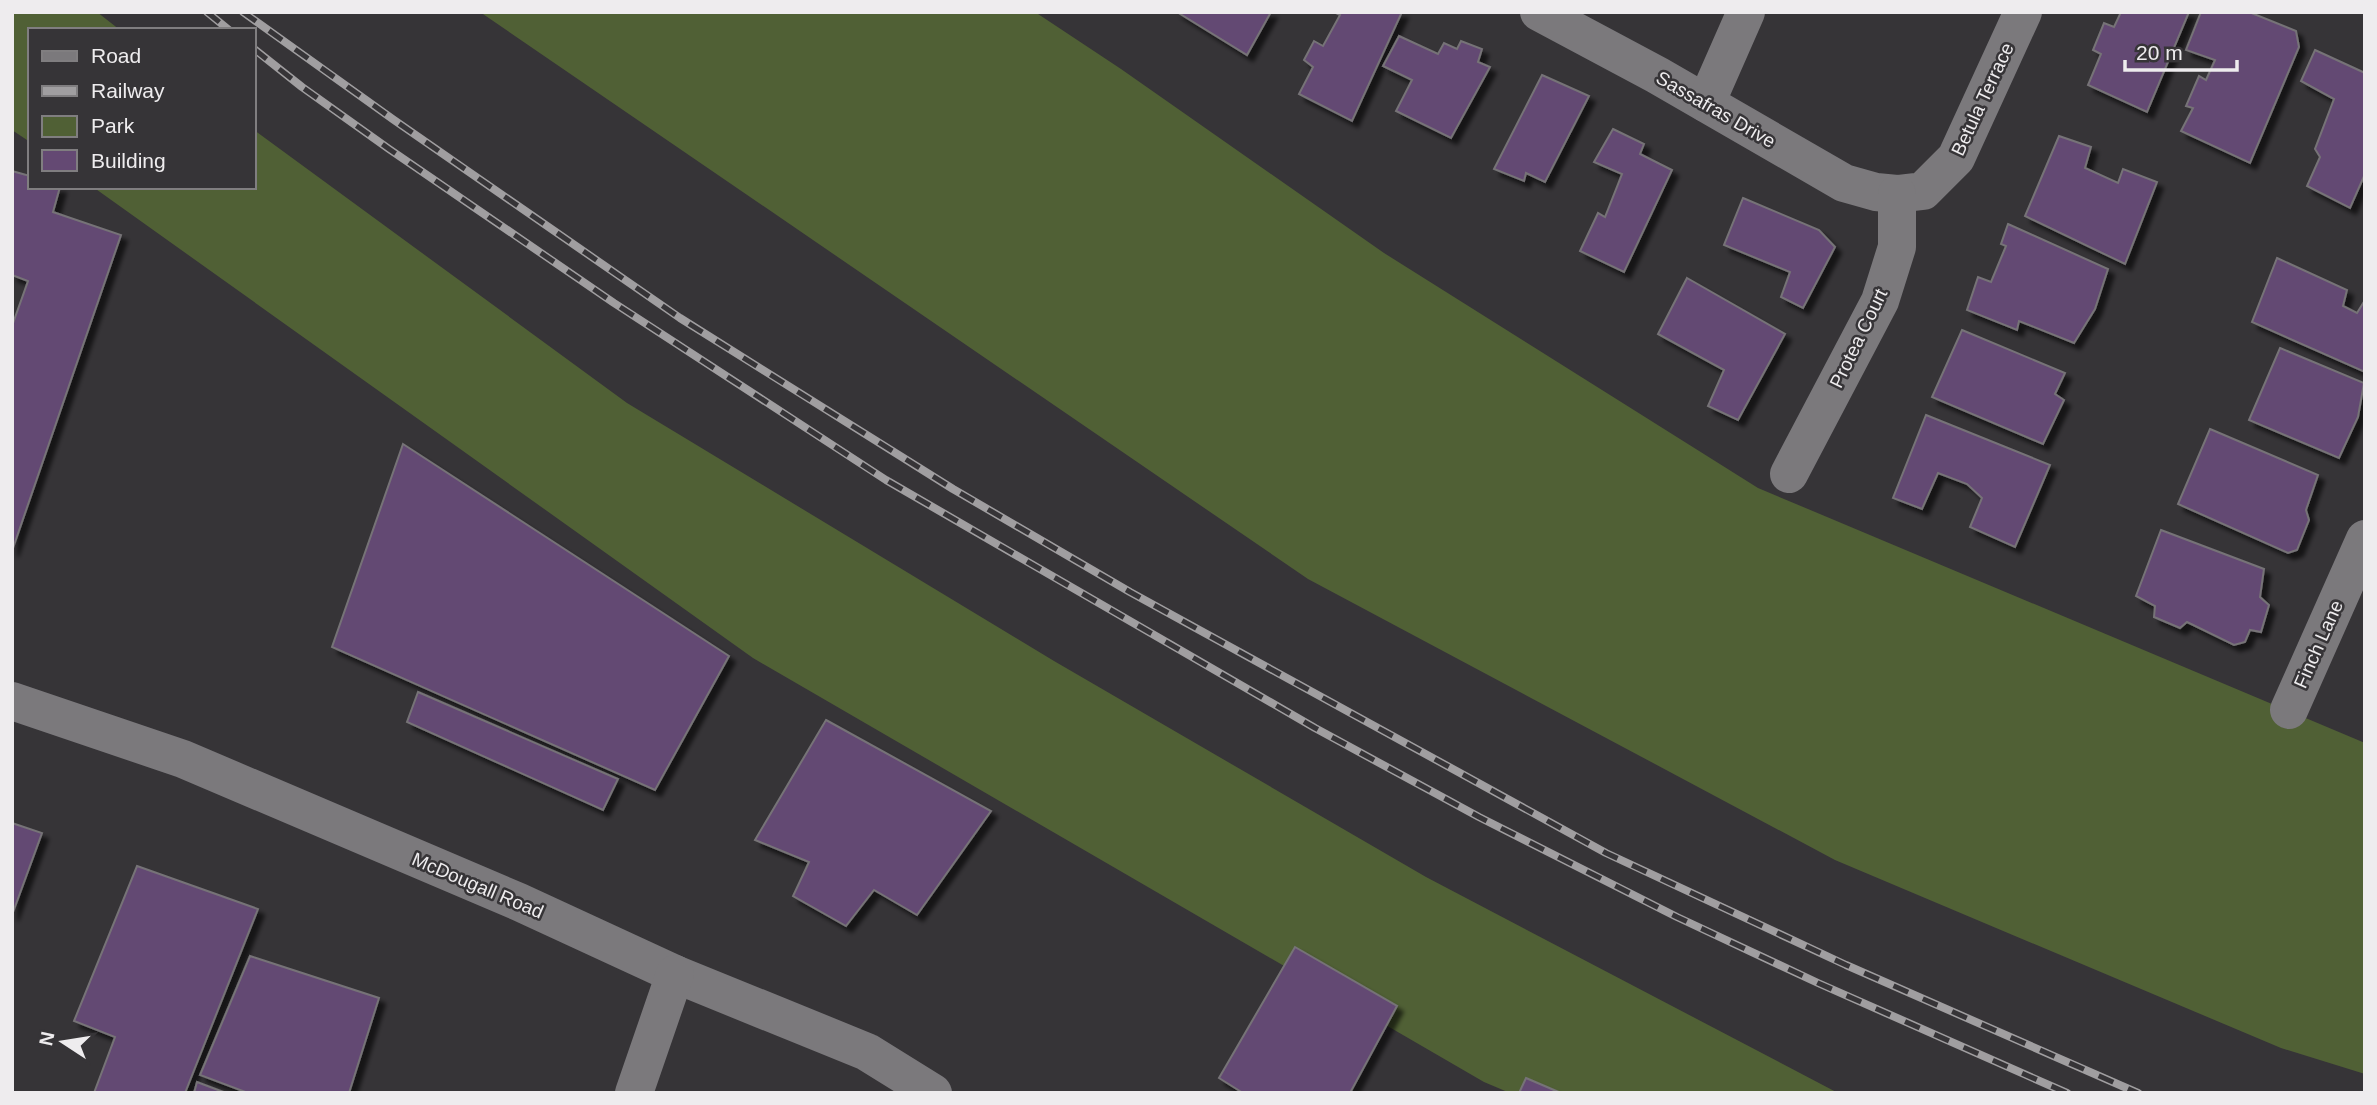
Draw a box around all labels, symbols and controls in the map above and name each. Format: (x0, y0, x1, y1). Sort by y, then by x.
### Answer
legend (28, 28, 256, 189)
scale bar (2125, 28, 2237, 72)
street label: Betula Terrace (1947, 39, 2018, 159)
text: 20 m (2136, 41, 2183, 64)
text: Road (91, 44, 141, 67)
street label: Sassafras Drive (1652, 67, 1779, 152)
text: Railway (91, 79, 165, 102)
text: Park (91, 114, 135, 137)
text: Building (91, 149, 166, 172)
street label: Protea Court (1825, 285, 1892, 391)
street label: Finch Lane (2290, 597, 2347, 691)
street label: McDougall Road (409, 848, 547, 923)
north arrow (28, 1007, 98, 1077)
text: N (35, 1030, 59, 1047)

